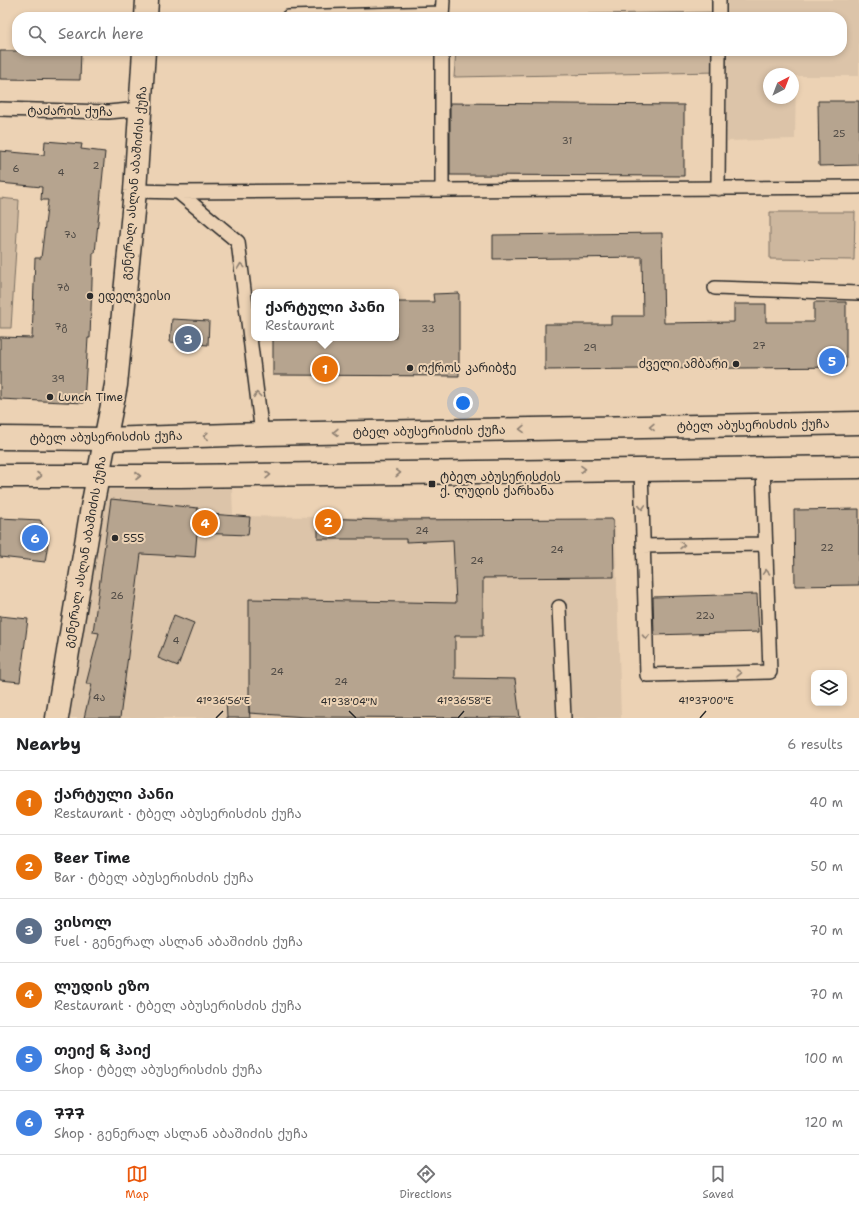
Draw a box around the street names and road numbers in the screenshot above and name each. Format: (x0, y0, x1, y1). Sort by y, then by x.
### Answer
street label: გენერალ ასლან აბაშიძის ქუჩა (118, 85, 150, 281)
street label: ტაძარის ქუჩა (27, 102, 113, 120)
street label: ტბელ აბუსერისძის ქუჩა (676, 416, 830, 434)
street label: ტბელ აბუსერისძის ქუჩა (352, 422, 506, 440)
street label: ტბელ აბუსერისძის ქუჩა (29, 428, 183, 446)
street label: გენერალ ასლან აბაშიძის ქუჩა (60, 455, 110, 649)

